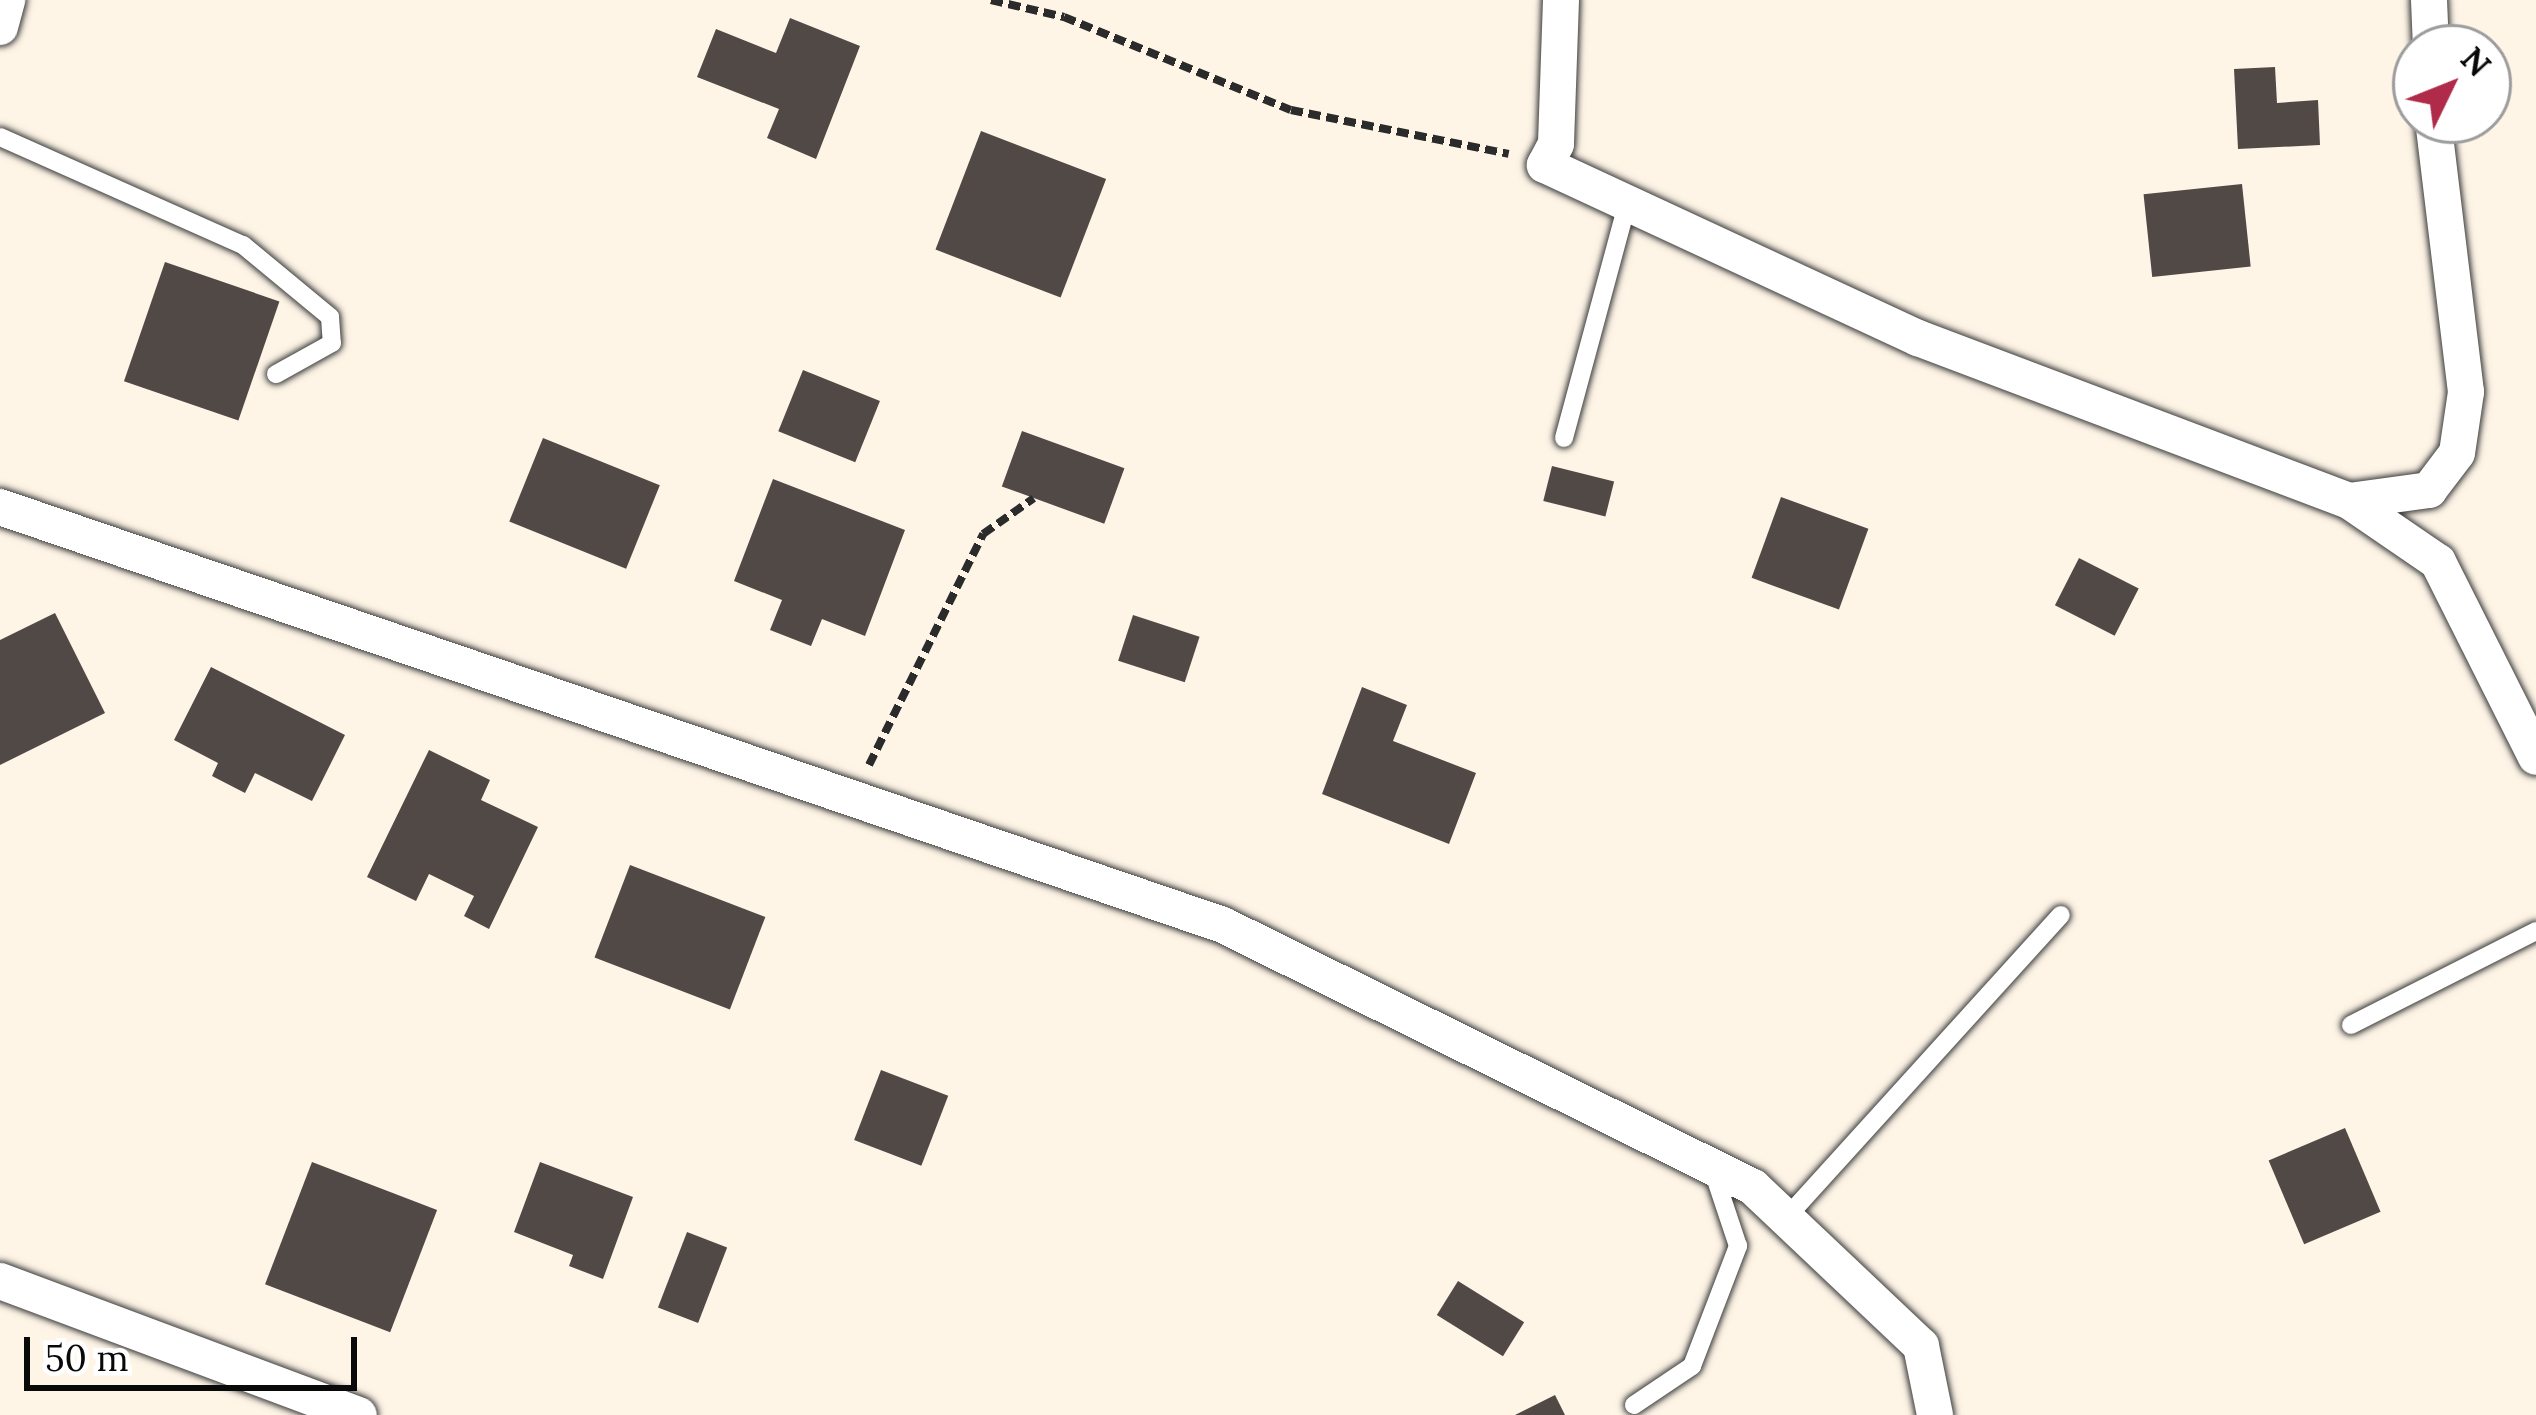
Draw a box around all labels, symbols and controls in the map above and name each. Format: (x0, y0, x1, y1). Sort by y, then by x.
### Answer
north arrow (2392, 24, 2512, 144)
text: N (2452, 38, 2500, 85)
scale bar (30, 1313, 363, 1387)
text: 50 m (45, 1335, 129, 1381)

